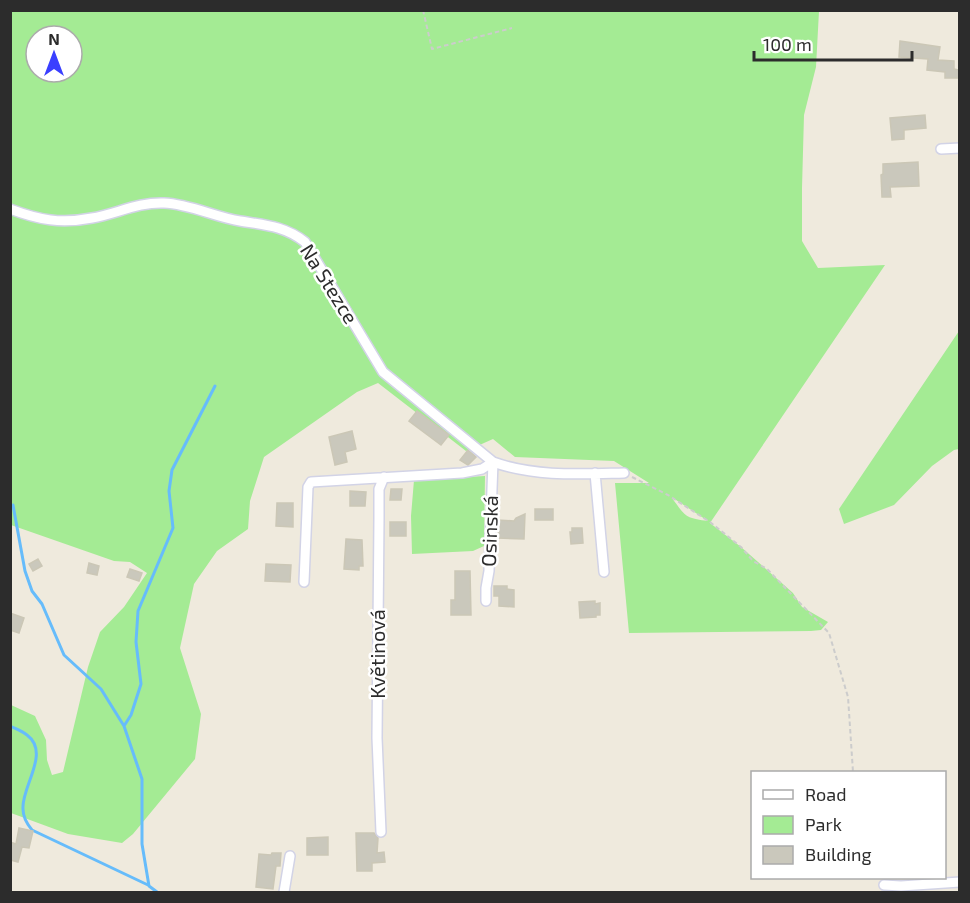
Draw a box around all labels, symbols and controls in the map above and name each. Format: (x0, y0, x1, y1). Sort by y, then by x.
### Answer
north arrow (24, 24, 84, 84)
scale bar (754, 24, 912, 62)
text: N (48, 29, 60, 48)
text: 100 m (763, 33, 812, 55)
street label: Na Stezce (296, 239, 364, 328)
street label: Osinská (476, 495, 502, 567)
street label: Květinová (365, 609, 389, 699)
legend (751, 771, 946, 879)
text: Road (805, 783, 846, 805)
text: Park (805, 813, 842, 835)
text: Building (805, 843, 872, 865)

